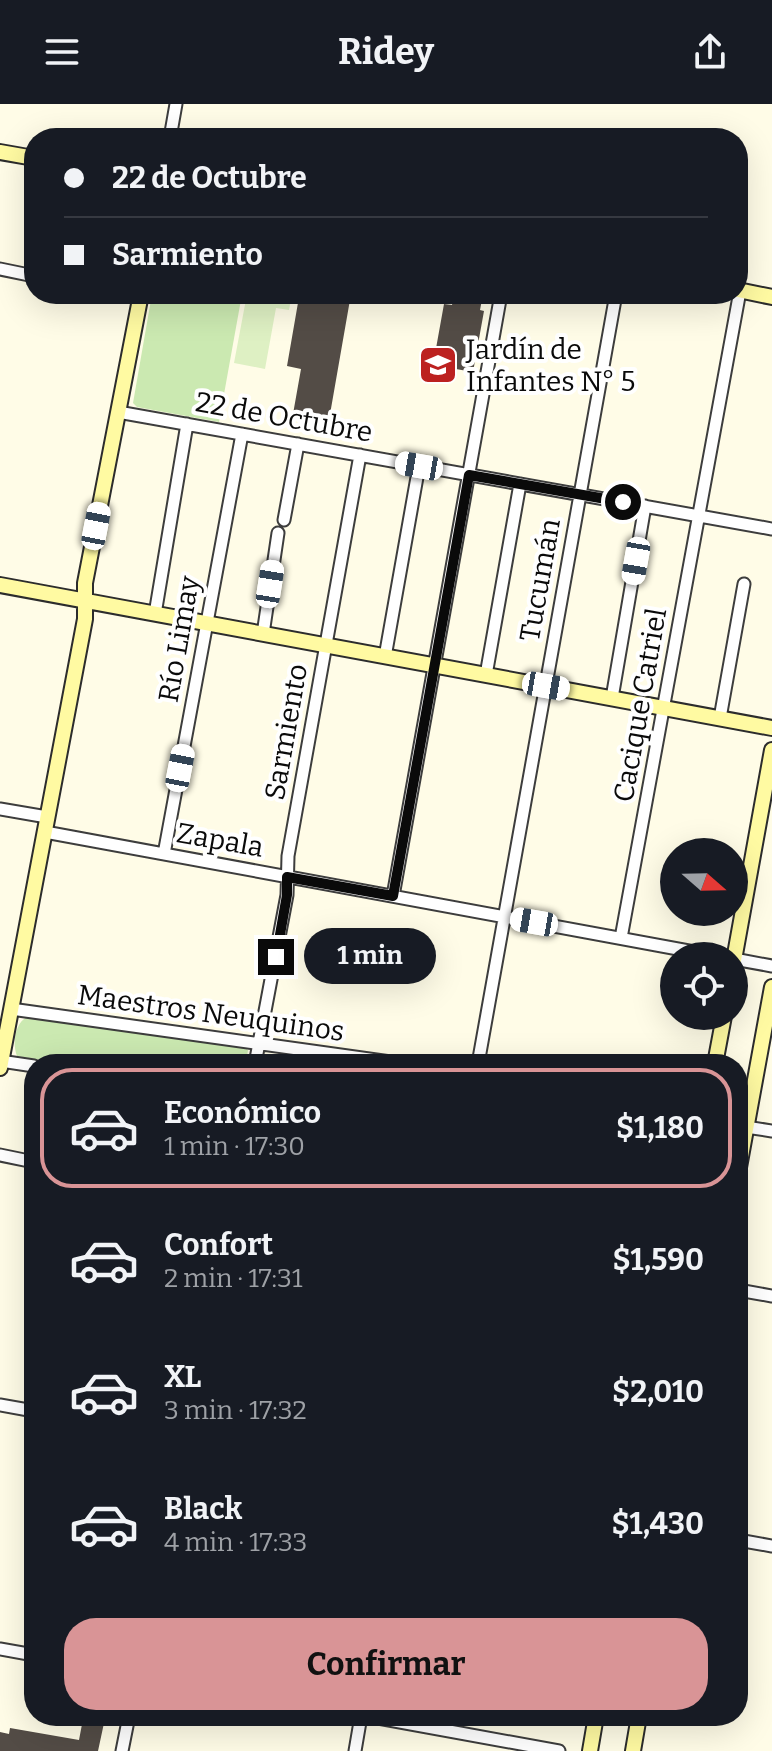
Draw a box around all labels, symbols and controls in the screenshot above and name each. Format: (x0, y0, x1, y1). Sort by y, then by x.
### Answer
icon: menu (40, 30, 84, 74)
text: Ridey (338, 30, 434, 74)
icon: share (688, 30, 732, 74)
text: 22 de Octubre (112, 160, 307, 196)
text: Sarmiento (112, 237, 263, 273)
place label: Jardín de Infantes N° 5 (465, 333, 635, 398)
school or university icon: Jardín de Infantes N° 5 (417, 344, 459, 386)
street label: 22 de Octubre (193, 385, 375, 449)
car (393, 450, 445, 482)
route start (605, 484, 641, 520)
car (80, 500, 112, 552)
street label: Tucumán (513, 516, 567, 644)
car (620, 535, 652, 587)
car (254, 558, 286, 610)
street label: Río Limay (152, 573, 206, 705)
street label: Cacique Catriel (607, 605, 673, 805)
street label: Sarmiento (258, 661, 314, 803)
car (520, 670, 572, 702)
car (164, 742, 196, 794)
street label: Zapala (174, 816, 266, 864)
north arrow (660, 838, 748, 926)
map controls (660, 838, 748, 1030)
car (508, 906, 560, 938)
callout: 1 min (304, 929, 436, 985)
route end (258, 939, 294, 975)
text: 1 min (337, 940, 403, 971)
button: locate (660, 942, 748, 1030)
street label: Maestros Neuquinos (76, 978, 346, 1048)
icon: car (68, 1092, 140, 1164)
text: Económico (164, 1095, 321, 1131)
text: $1,180 (616, 1110, 704, 1146)
text: 1 min · 17:30 (164, 1131, 305, 1162)
icon: car (68, 1224, 140, 1296)
text: Confort (164, 1227, 273, 1263)
text: $1,590 (613, 1242, 704, 1278)
text: 2 min · 17:31 (164, 1263, 302, 1294)
icon: car (68, 1356, 140, 1428)
text: XL (164, 1359, 201, 1395)
text: $2,010 (612, 1374, 704, 1410)
text: 3 min · 17:32 (164, 1395, 307, 1426)
icon: car (68, 1488, 140, 1560)
text: Black (164, 1491, 242, 1527)
text: $1,430 (611, 1506, 704, 1542)
text: 4 min · 17:33 (164, 1527, 307, 1558)
button: Confirmar (64, 1618, 708, 1710)

